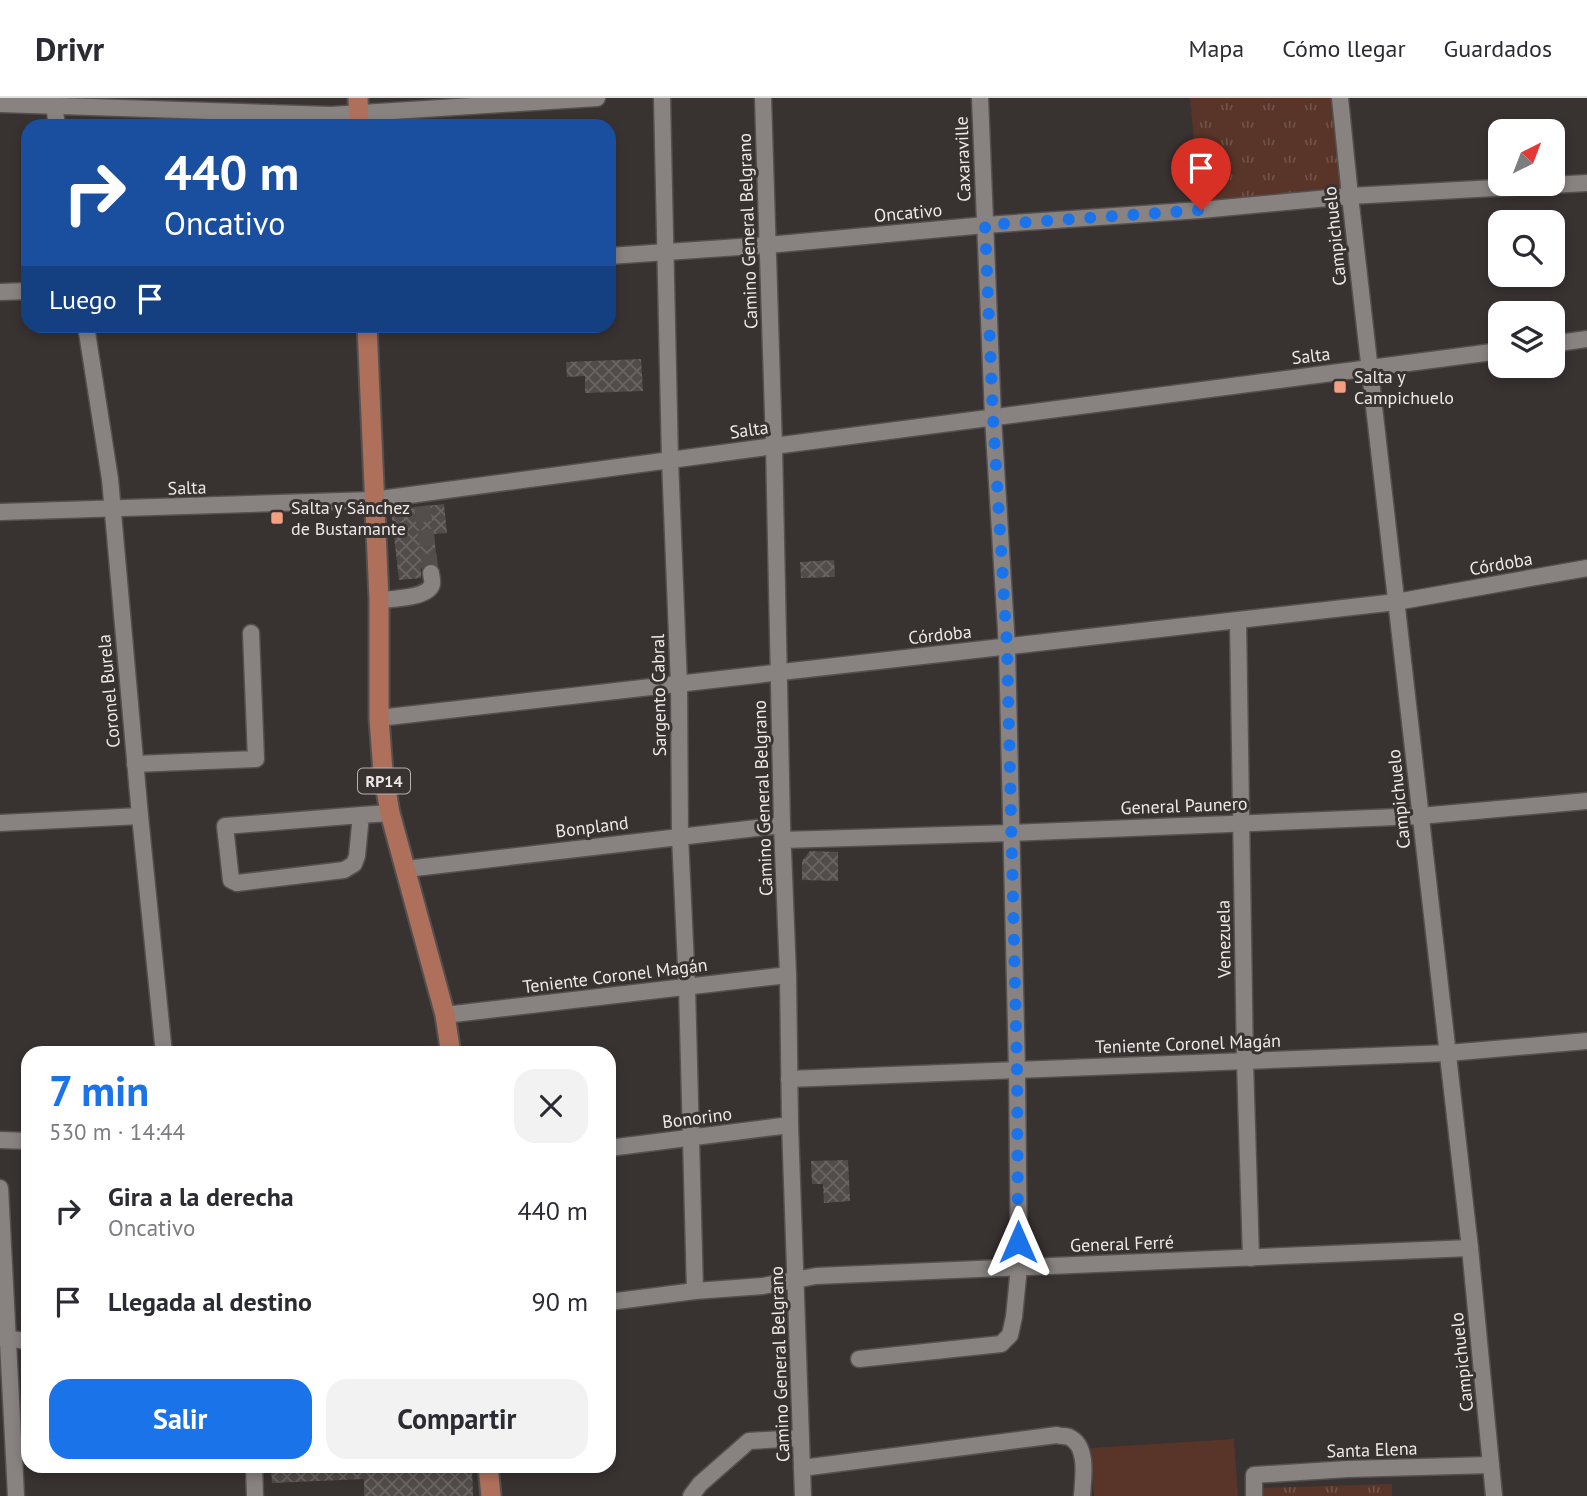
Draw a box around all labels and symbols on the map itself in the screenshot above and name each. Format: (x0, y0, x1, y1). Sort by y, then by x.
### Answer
street label: Caxaraville (950, 116, 975, 202)
north arrow (1488, 119, 1564, 196)
street label: Camino General Belgrano (733, 133, 762, 329)
pin (1171, 138, 1231, 210)
street label: Campichuelo (1318, 185, 1351, 287)
street label: Oncativo (873, 198, 943, 227)
street label: Salta (1290, 342, 1332, 369)
place label: Salta y Campichuelo (1354, 365, 1454, 409)
marker: Salta y Campichuelo (1332, 379, 1348, 395)
street label: Salta (728, 415, 770, 444)
street label: Salta (167, 475, 207, 500)
place label: Salta y Sánchez de Bustamante (291, 496, 410, 540)
marker: Salta y Sánchez de Bustamante (269, 510, 285, 526)
street label: Córdoba (1468, 547, 1534, 580)
street label: Córdoba (907, 620, 973, 649)
street label: Coronel Burela (92, 633, 125, 749)
street label: Sargento Cabral (646, 633, 671, 756)
street label: Camino General Belgrano (748, 700, 777, 896)
street label: Campichuelo (1382, 748, 1415, 850)
road number: RP14 (358, 768, 410, 794)
street label: General Paunero (1120, 792, 1248, 819)
street label: Bonpland (554, 811, 630, 842)
street label: Venezuela (1211, 900, 1236, 979)
street label: Teniente Coronel Magán (521, 953, 709, 998)
street label: Teniente Coronel Magán (1095, 1029, 1281, 1058)
street label: Bonorino (661, 1102, 733, 1133)
position arrow (981, 1205, 1055, 1279)
street label: General Ferré (1070, 1230, 1174, 1257)
street label: Camino General Belgrano (765, 1266, 794, 1462)
street label: Campichuelo (1445, 1311, 1478, 1413)
street label: Santa Elena (1326, 1436, 1418, 1463)

